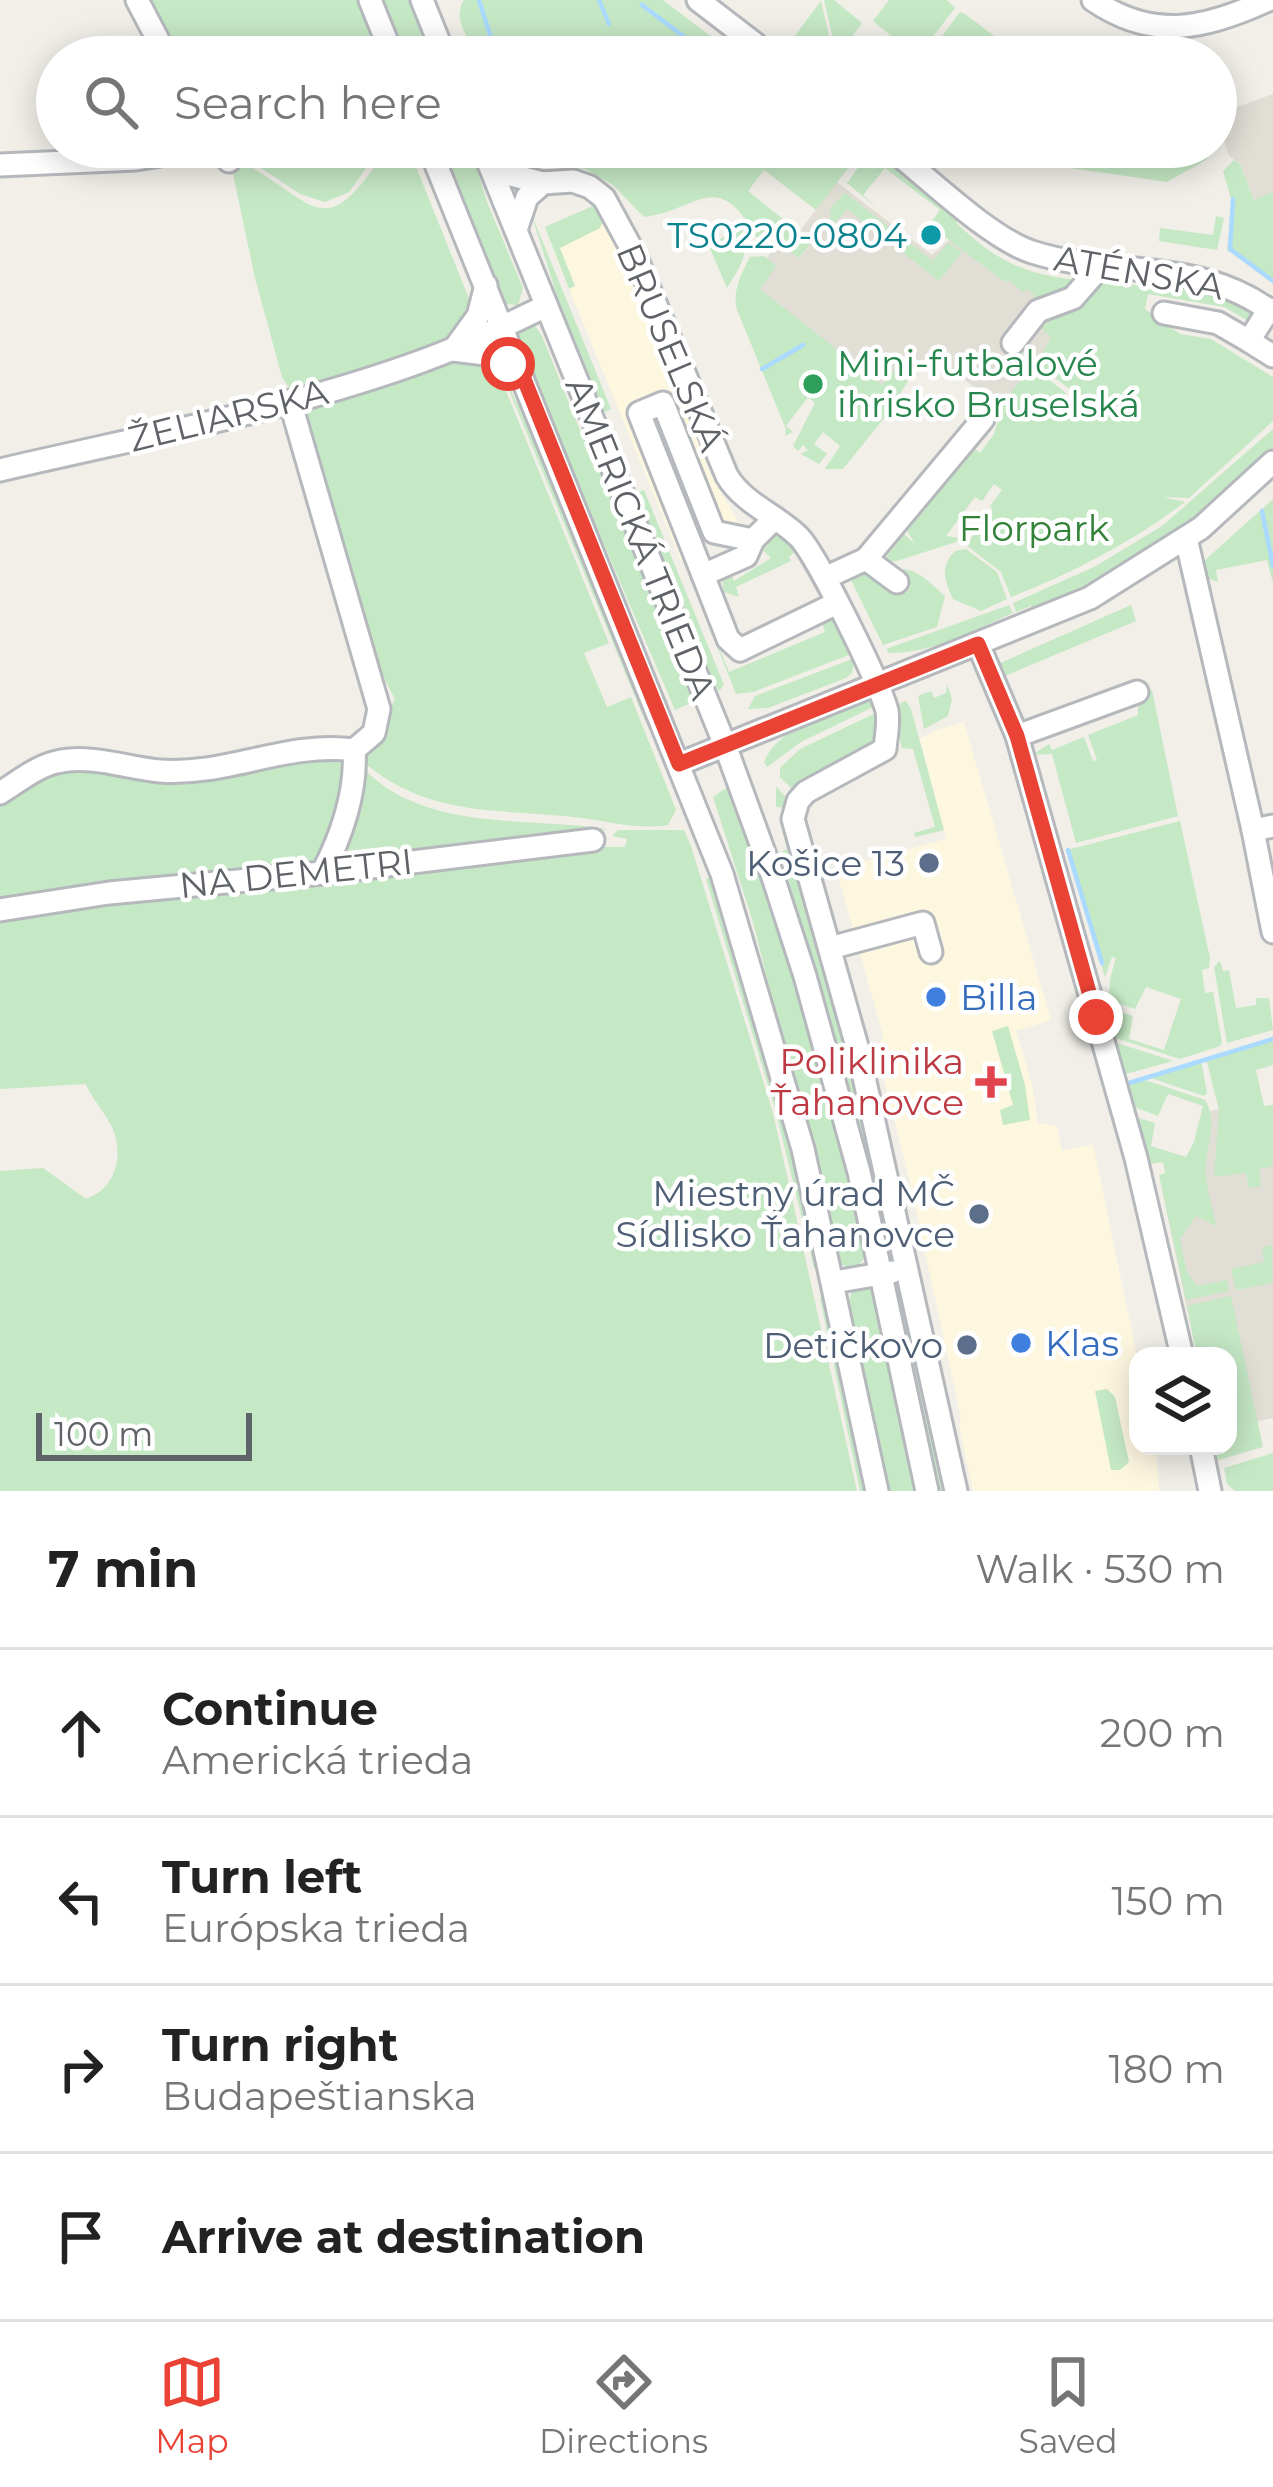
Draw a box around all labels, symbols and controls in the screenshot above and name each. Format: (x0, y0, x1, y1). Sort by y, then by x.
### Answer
search box (36, 36, 1237, 168)
icon: search (78, 69, 144, 135)
text: Search here (174, 75, 442, 130)
place label: TS0220-0804 (667, 213, 907, 257)
marker: TS0220-0804 (918, 222, 944, 248)
street label: ATÉNSKA (1051, 235, 1227, 309)
street label: BRUSELSKÁ (607, 237, 735, 458)
route start (481, 337, 535, 391)
place label: Mini-futbalové ihrisko Bruselská (837, 341, 1140, 426)
street label: ŽELIARSKA (124, 369, 332, 461)
street label: AMERICKÁ TRIEDA (556, 371, 726, 706)
marker: Mini-futbalové ihrisko Bruselská (800, 371, 826, 397)
park label: Florpark (959, 506, 1110, 550)
street label: NA DEMETRI (177, 839, 415, 907)
place label: Košice 13 (746, 841, 905, 885)
marker: Košice 13 (916, 850, 942, 876)
place label: Billa (960, 975, 1037, 1019)
marker: Billa (923, 984, 949, 1010)
route end (1069, 990, 1123, 1044)
place label: Poliklinika Ťahanovce (771, 1039, 964, 1124)
marker: Poliklinika Ťahanovce (975, 1066, 1007, 1098)
place label: Miestny úrad MČ Sídlisko Ťahanovce (616, 1171, 955, 1256)
marker: Miestny úrad MČ Sídlisko Ťahanovce (966, 1201, 992, 1227)
place label: Klas (1045, 1321, 1119, 1365)
place label: Detičkovo (763, 1323, 943, 1367)
marker: Klas (1008, 1330, 1034, 1356)
marker: Detičkovo (954, 1332, 980, 1358)
map controls (1129, 1347, 1237, 1455)
button: layers (1129, 1347, 1237, 1455)
scale bar (36, 1407, 252, 1460)
text: 100 m (54, 1414, 153, 1454)
text: 7 min (48, 1538, 198, 1600)
text: Walk · 530 m (975, 1545, 1225, 1593)
text: Continue (162, 1681, 378, 1736)
icon: ahead (48, 1700, 114, 1766)
text: 200 m (1100, 1709, 1225, 1757)
text: Americká trieda (162, 1736, 473, 1784)
text: Turn left (162, 1849, 362, 1904)
icon: left (48, 1868, 114, 1934)
text: 150 m (1111, 1877, 1225, 1925)
text: Európska trieda (162, 1904, 470, 1952)
text: Turn right (162, 2017, 398, 2072)
icon: right (48, 2036, 114, 2102)
text: 180 m (1109, 2045, 1225, 2093)
text: Budapeštianska (162, 2072, 477, 2120)
icon: arrive (48, 2204, 114, 2270)
text: Arrive at destination (162, 2209, 645, 2264)
tab: Map (155, 2349, 229, 2461)
tab: Directions (539, 2349, 708, 2461)
tab: Saved (1019, 2349, 1118, 2461)

